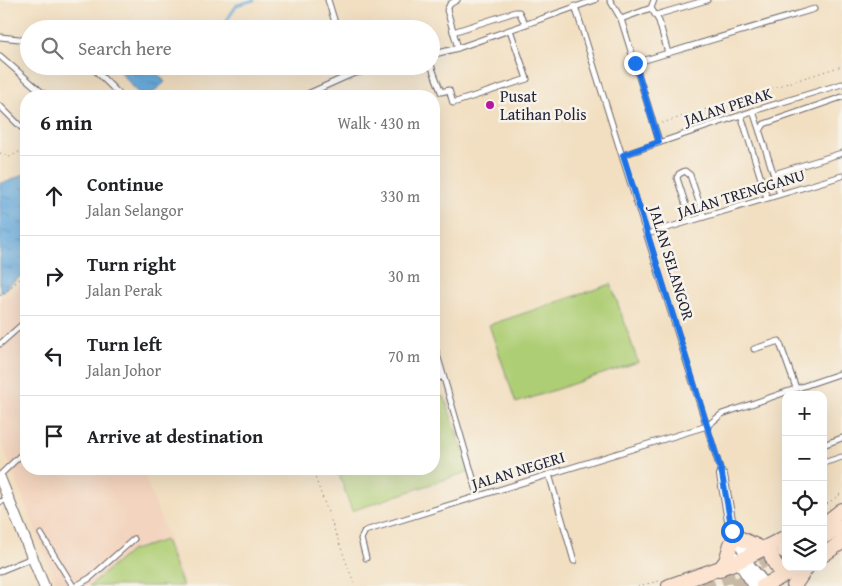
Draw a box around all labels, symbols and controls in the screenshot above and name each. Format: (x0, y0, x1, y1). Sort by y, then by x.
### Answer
search box (20, 20, 440, 75)
icon: search (38, 34, 66, 62)
text: Search here (78, 34, 172, 62)
route end (624, 52, 647, 75)
street label: JALAN PERAK (679, 80, 776, 132)
place label: Pusat Latihan Polis (500, 84, 587, 126)
marker: Pusat Latihan Polis (484, 99, 496, 111)
text: 6 min (40, 107, 92, 138)
text: Walk · 430 m (337, 111, 420, 135)
street label: JALAN TRENGGANU (672, 162, 808, 224)
text: Continue (87, 170, 164, 198)
icon: ahead (40, 182, 68, 210)
text: 330 m (380, 184, 420, 208)
text: Jalan Selangor (87, 198, 183, 222)
street label: JALAN SELANGOR (643, 201, 701, 324)
text: Turn right (87, 250, 176, 278)
icon: right (40, 262, 68, 290)
text: 30 m (388, 264, 420, 288)
text: Jalan Perak (87, 278, 162, 302)
text: Turn left (87, 330, 162, 358)
icon: left (40, 342, 68, 370)
text: 70 m (388, 344, 420, 368)
text: Jalan Johor (87, 358, 161, 382)
map controls (782, 391, 827, 571)
button: + (782, 391, 827, 436)
icon: arrive (40, 422, 68, 450)
text: Arrive at destination (87, 422, 263, 450)
button: − (782, 436, 827, 481)
street label: JALAN NEGERI (466, 444, 568, 496)
button: locate (782, 481, 827, 526)
route start (721, 520, 744, 543)
button: layers (782, 526, 827, 571)

